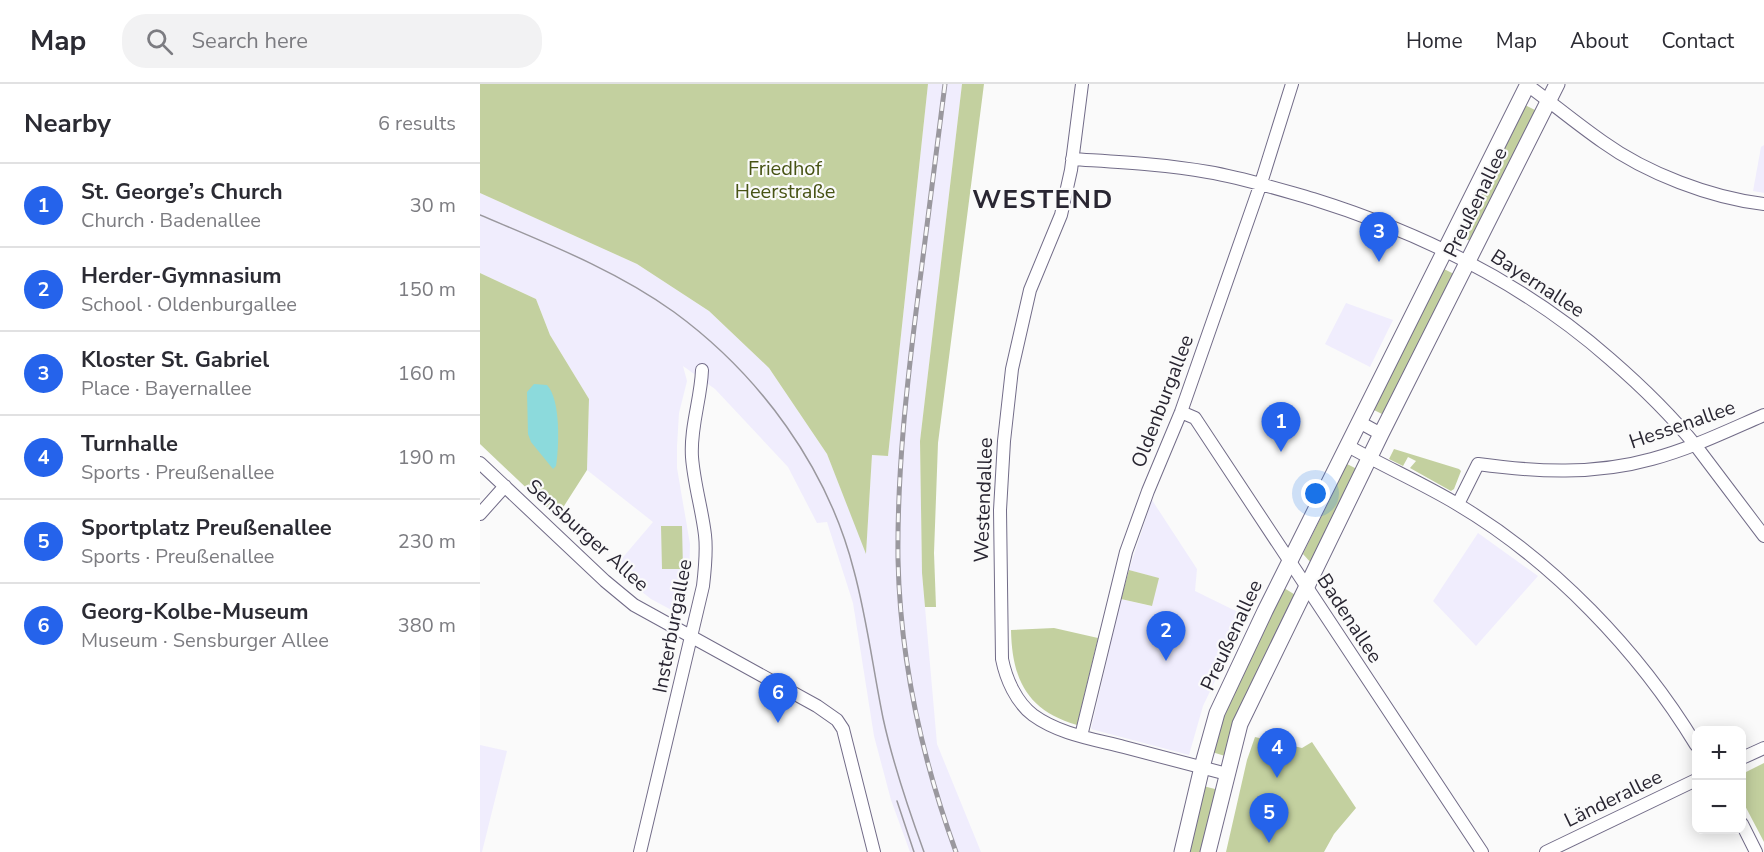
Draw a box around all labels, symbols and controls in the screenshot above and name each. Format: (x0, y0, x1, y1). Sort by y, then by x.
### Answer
search box (122, 14, 542, 68)
text: Map (30, 22, 86, 60)
icon: search (143, 25, 176, 58)
text: Search here (191, 26, 308, 56)
text: Home (1406, 27, 1463, 55)
text: Map (1496, 27, 1537, 55)
text: About (1570, 27, 1628, 55)
text: Contact (1661, 27, 1734, 55)
text: Nearby (24, 106, 111, 141)
text: 6 results (378, 110, 456, 137)
street label: Preußenallee (1437, 143, 1514, 262)
park label: Friedhof Heerstraße (735, 155, 835, 205)
text: St. George’s Church (81, 177, 283, 207)
district label: WESTEND (972, 182, 1114, 217)
text: 1 (38, 192, 50, 219)
text: 30 m (410, 192, 456, 219)
text: Church · Badenallee (81, 207, 261, 234)
pin: 3 (1360, 212, 1398, 262)
street label: Bayernallee (1486, 243, 1590, 324)
text: Herder-Gymnasium (81, 261, 282, 291)
text: 2 (38, 276, 50, 303)
text: 150 m (398, 276, 456, 303)
text: School · Oldenburgallee (81, 291, 297, 318)
street label: Oldenburgallee (1125, 331, 1200, 471)
text: Kloster St. Gabriel (81, 345, 269, 375)
text: 3 (38, 360, 50, 387)
text: 160 m (398, 360, 456, 387)
text: Place · Bayernallee (81, 375, 252, 402)
street label: Hessenallee (1625, 394, 1739, 455)
pin: 1 (1262, 402, 1300, 452)
text: Turnhalle (81, 429, 178, 459)
street label: Westendallee (968, 437, 999, 563)
text: 4 (38, 444, 50, 471)
text: 190 m (398, 444, 456, 471)
text: Sports · Preußenallee (81, 459, 275, 486)
street label: Sensburger Allee (521, 473, 655, 598)
your location (1301, 479, 1330, 508)
text: Sportplatz Preußenallee (81, 513, 332, 543)
text: 5 (38, 528, 50, 555)
text: 230 m (398, 528, 456, 555)
text: Sports · Preußenallee (81, 543, 275, 570)
street label: Insterburgallee (646, 557, 699, 695)
street label: Badenallee (1311, 568, 1389, 668)
street label: Preußenallee (1194, 575, 1269, 695)
text: Georg-Kolbe-Museum (81, 597, 309, 627)
text: 6 (38, 612, 50, 639)
text: 380 m (398, 612, 456, 639)
pin: 2 (1146, 612, 1186, 661)
text: Museum · Sensburger Allee (81, 627, 329, 654)
pin: 6 (758, 674, 798, 723)
map controls (1692, 726, 1746, 834)
button: + (1692, 726, 1746, 780)
pin: 4 (1258, 728, 1296, 778)
street label: Länderallee (1560, 763, 1667, 834)
button: − (1692, 780, 1746, 834)
pin: 5 (1250, 794, 1288, 843)

